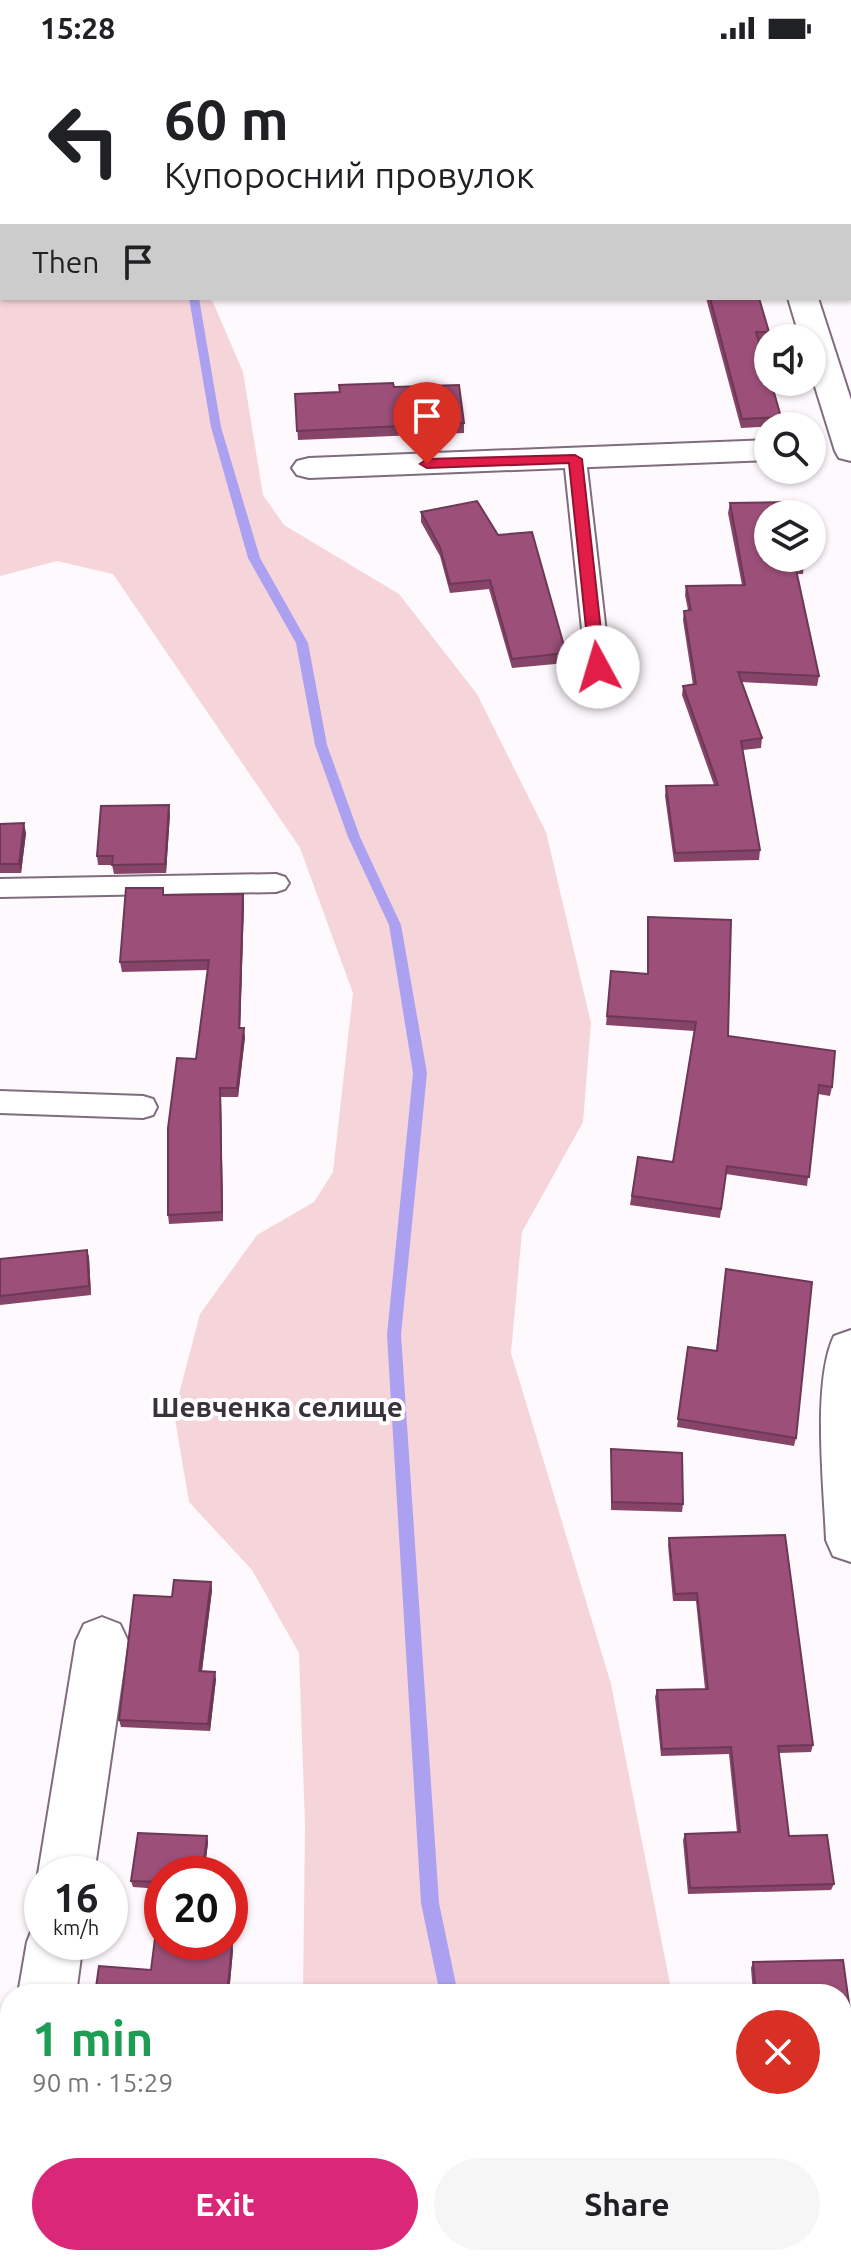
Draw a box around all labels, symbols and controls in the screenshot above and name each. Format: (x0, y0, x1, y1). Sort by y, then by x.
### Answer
text: 15:28 (40, 11, 115, 45)
icon: left (32, 88, 136, 192)
text: 60 m (164, 88, 289, 151)
text: Купоросний провулок (164, 154, 534, 195)
icon: arrive (116, 240, 160, 284)
text: Then (32, 245, 100, 279)
map controls (754, 324, 826, 572)
button: sound (754, 324, 826, 396)
pin (393, 382, 461, 464)
icon: arrive (405, 394, 449, 438)
button: search (754, 412, 826, 484)
button: layers (754, 500, 826, 572)
position arrow (556, 625, 640, 709)
district label: Шевченка селище (151, 1391, 403, 1422)
speed limit sign: 20 (144, 1856, 248, 1960)
text: 16 (53, 1875, 99, 1920)
text: km/h (53, 1916, 99, 1939)
button: close (736, 2010, 820, 2094)
text: 1 min (32, 2011, 153, 2065)
text: 90 m · 15:29 (32, 2068, 173, 2097)
button: Exit (32, 2158, 418, 2250)
button: Share (434, 2158, 820, 2250)

